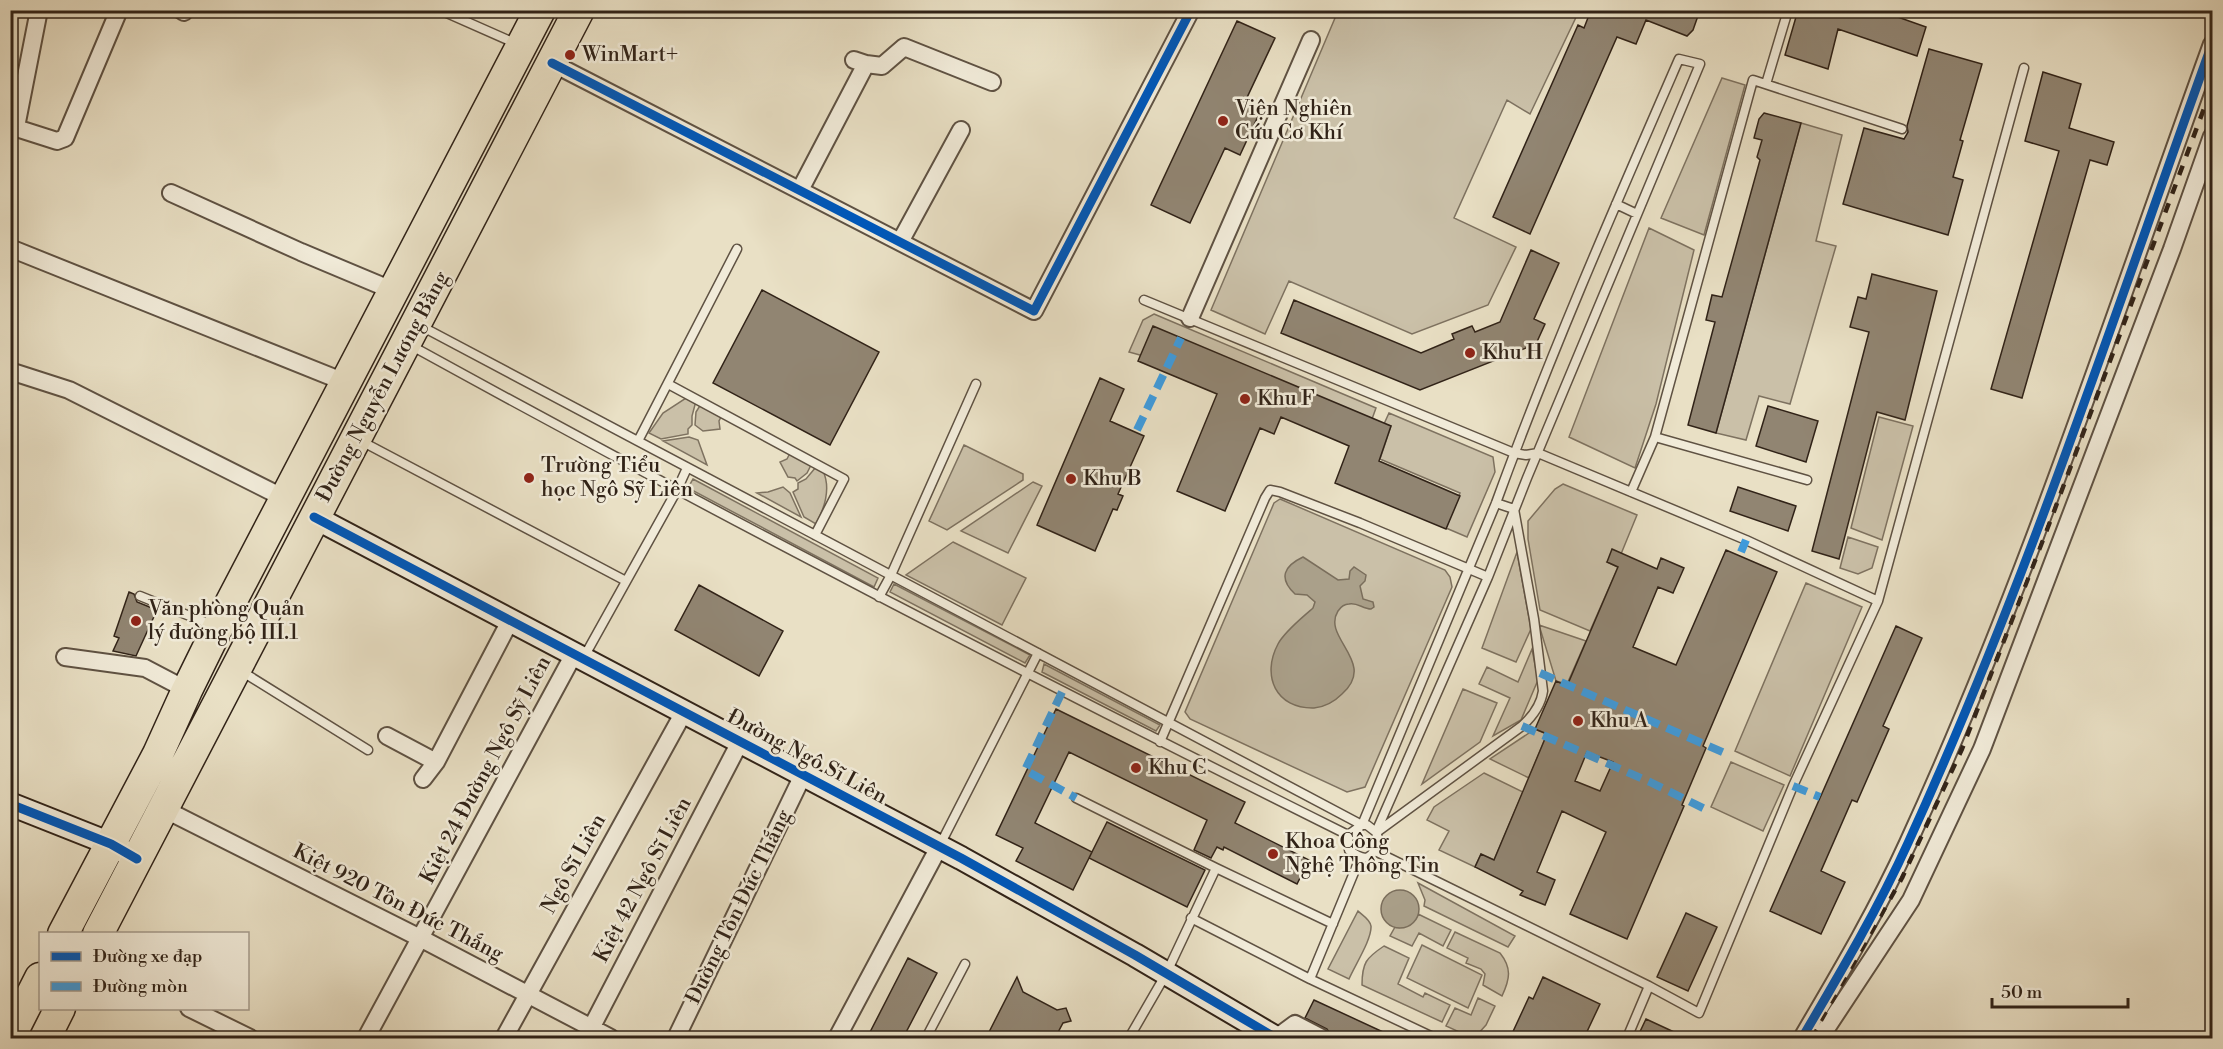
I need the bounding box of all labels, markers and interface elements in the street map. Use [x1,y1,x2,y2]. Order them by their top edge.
place label: WinMart+ [581,42,678,68]
marker: WinMart+ [563,48,577,62]
place label: Viện Nghiên Cứu Cơ Khí [1234,96,1353,146]
marker: Viện Nghiên Cứu Cơ Khí [1216,114,1230,128]
street label: Đường Nguyễn Lương Bằng [311,267,455,507]
place label: Khu H [1482,340,1543,366]
marker: Khu H [1463,346,1477,360]
place label: Khu F [1257,386,1315,412]
marker: Khu F [1238,392,1252,406]
place label: Trường Tiểu học Ngô Sỹ Liên [541,453,694,503]
place label: Khu B [1083,466,1142,492]
marker: Trường Tiểu học Ngô Sỹ Liên [522,471,536,485]
marker: Khu B [1064,472,1078,486]
place label: Văn phòng Quản lý đường bộ III.1 [147,596,305,646]
marker: Văn phòng Quản lý đường bộ III.1 [129,614,143,628]
street label: Kiệt 24 Đường Ngô Sỹ Liên [415,651,557,888]
street label: Đường Ngô Sĩ Liên [722,704,892,810]
place label: Khu A [1590,708,1649,734]
marker: Khu A [1571,714,1585,728]
place label: Khu C [1148,755,1207,781]
marker: Khu C [1129,761,1143,775]
street label: Kiệt 42 Ngô Sĩ Liên [588,793,698,967]
street label: Đường Tôn Đức Thắng [681,805,798,1009]
street label: Ngô Sĩ Liên [536,809,612,918]
place label: Khoa Công Nghệ Thông Tin [1285,829,1440,879]
street label: Kiệt 920 Tôn Đức Thắng [288,838,508,968]
marker: Khoa Công Nghệ Thông Tin [1266,847,1280,861]
legend [39,932,249,1010]
text: Đường xe đạp [93,945,202,968]
scale bar [1992,971,2128,1009]
text: Đường mòn [93,975,188,998]
text: 50 m [2001,981,2043,1004]

